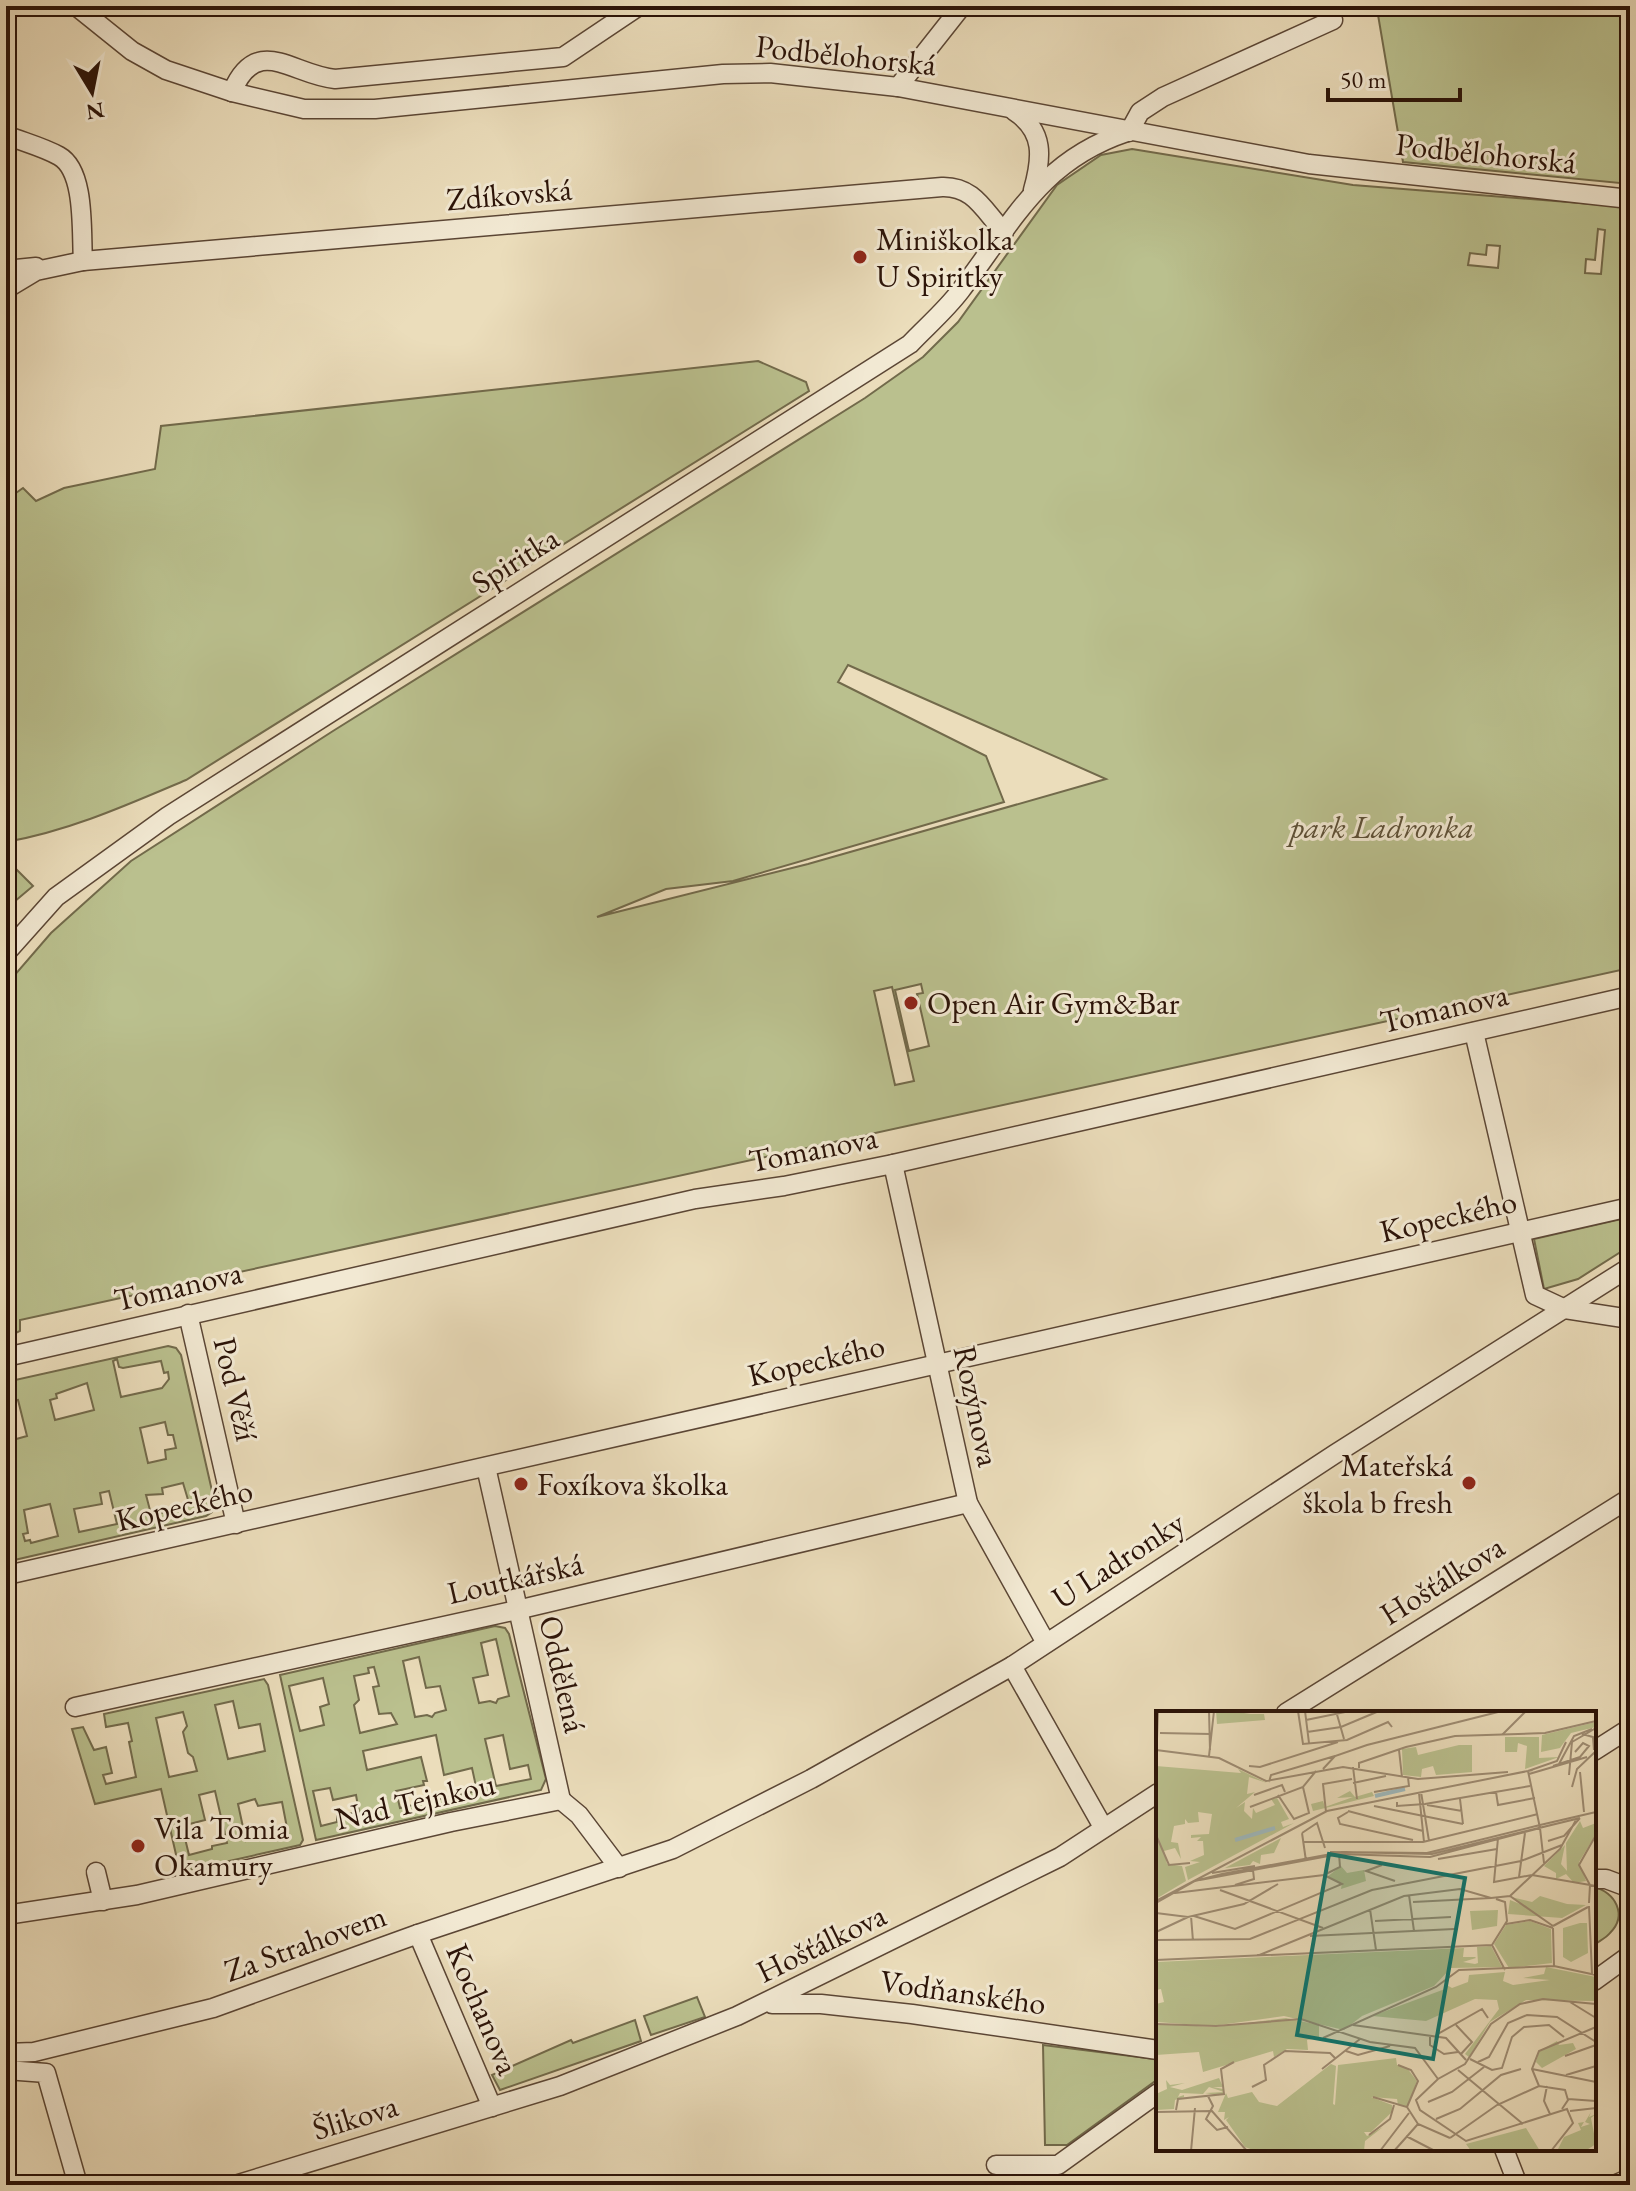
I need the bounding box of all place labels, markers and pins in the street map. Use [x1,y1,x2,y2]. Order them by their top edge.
place label: Miniškolka U Spiritky [876,218,1014,297]
marker: Miniškolka U Spiritky [851,248,869,266]
place label: Open Air Gym&Bar [927,982,1180,1024]
marker: Open Air Gym&Bar [902,994,920,1012]
place label: Mateřská škola b fresh [1302,1444,1453,1523]
place label: Foxíkova školka [537,1463,728,1505]
marker: Mateřská škola b fresh [1460,1474,1478,1492]
marker: Foxíkova školka [512,1475,530,1493]
place label: Vila Tomia Okamury [154,1807,289,1886]
marker: Vila Tomia Okamury [129,1837,147,1855]

